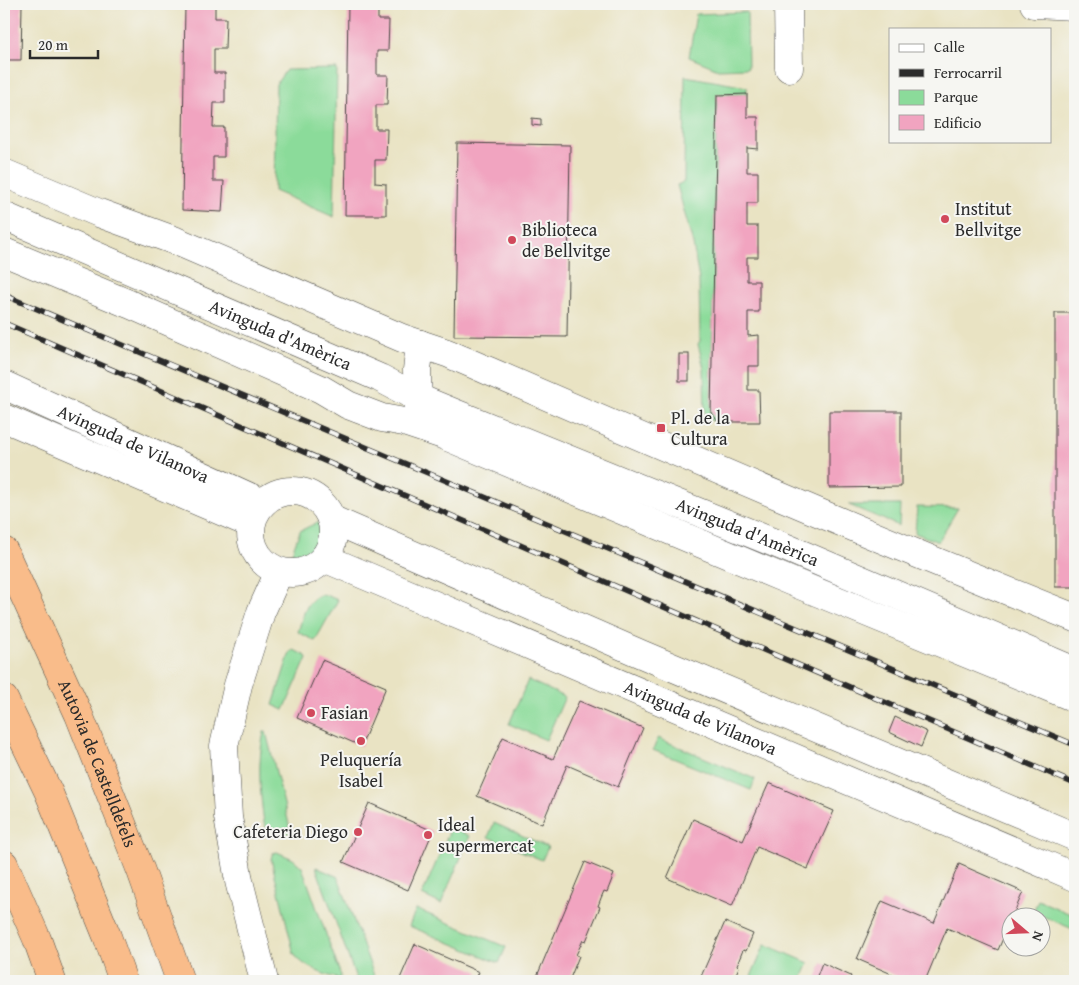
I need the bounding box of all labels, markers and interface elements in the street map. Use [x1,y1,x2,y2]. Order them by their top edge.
scale bar [30,28,98,60]
legend [889,28,1052,142]
text: 20 m [38,34,69,55]
text: Calle [934,36,965,57]
text: Ferrocarril [934,62,1002,83]
text: Parque [934,86,978,107]
text: Edificio [934,112,982,133]
place label: Institut Bellvitge [955,195,1022,243]
marker: Institut Bellvitge [939,213,951,225]
place label: Biblioteca de Bellvitge [522,216,611,264]
marker: Biblioteca de Bellvitge [506,234,518,246]
street label: Avinguda d'Amèrica [205,292,356,377]
street label: Avinguda de Vilanova [53,397,214,490]
place label: Pl. de la Cultura [671,404,730,452]
marker: Pl. de la Cultura [655,422,667,434]
street label: Avinguda d'Amèrica [672,490,824,573]
street label: Avinguda de Vilanova [620,673,782,762]
street label: Autovia de Castelldefels [51,675,144,851]
place label: Fasian [321,699,368,726]
marker: Fasian [305,707,317,719]
marker: Peluquería Isabel [355,735,367,747]
place label: Peluquería Isabel [320,746,402,794]
place label: Ideal supermercat [438,811,534,859]
place label: Cafeteria Diego [233,818,348,845]
marker: Cafeteria Diego [352,826,364,838]
marker: Ideal supermercat [422,829,434,841]
north arrow [1002,908,1052,958]
text: N [1027,929,1049,945]

